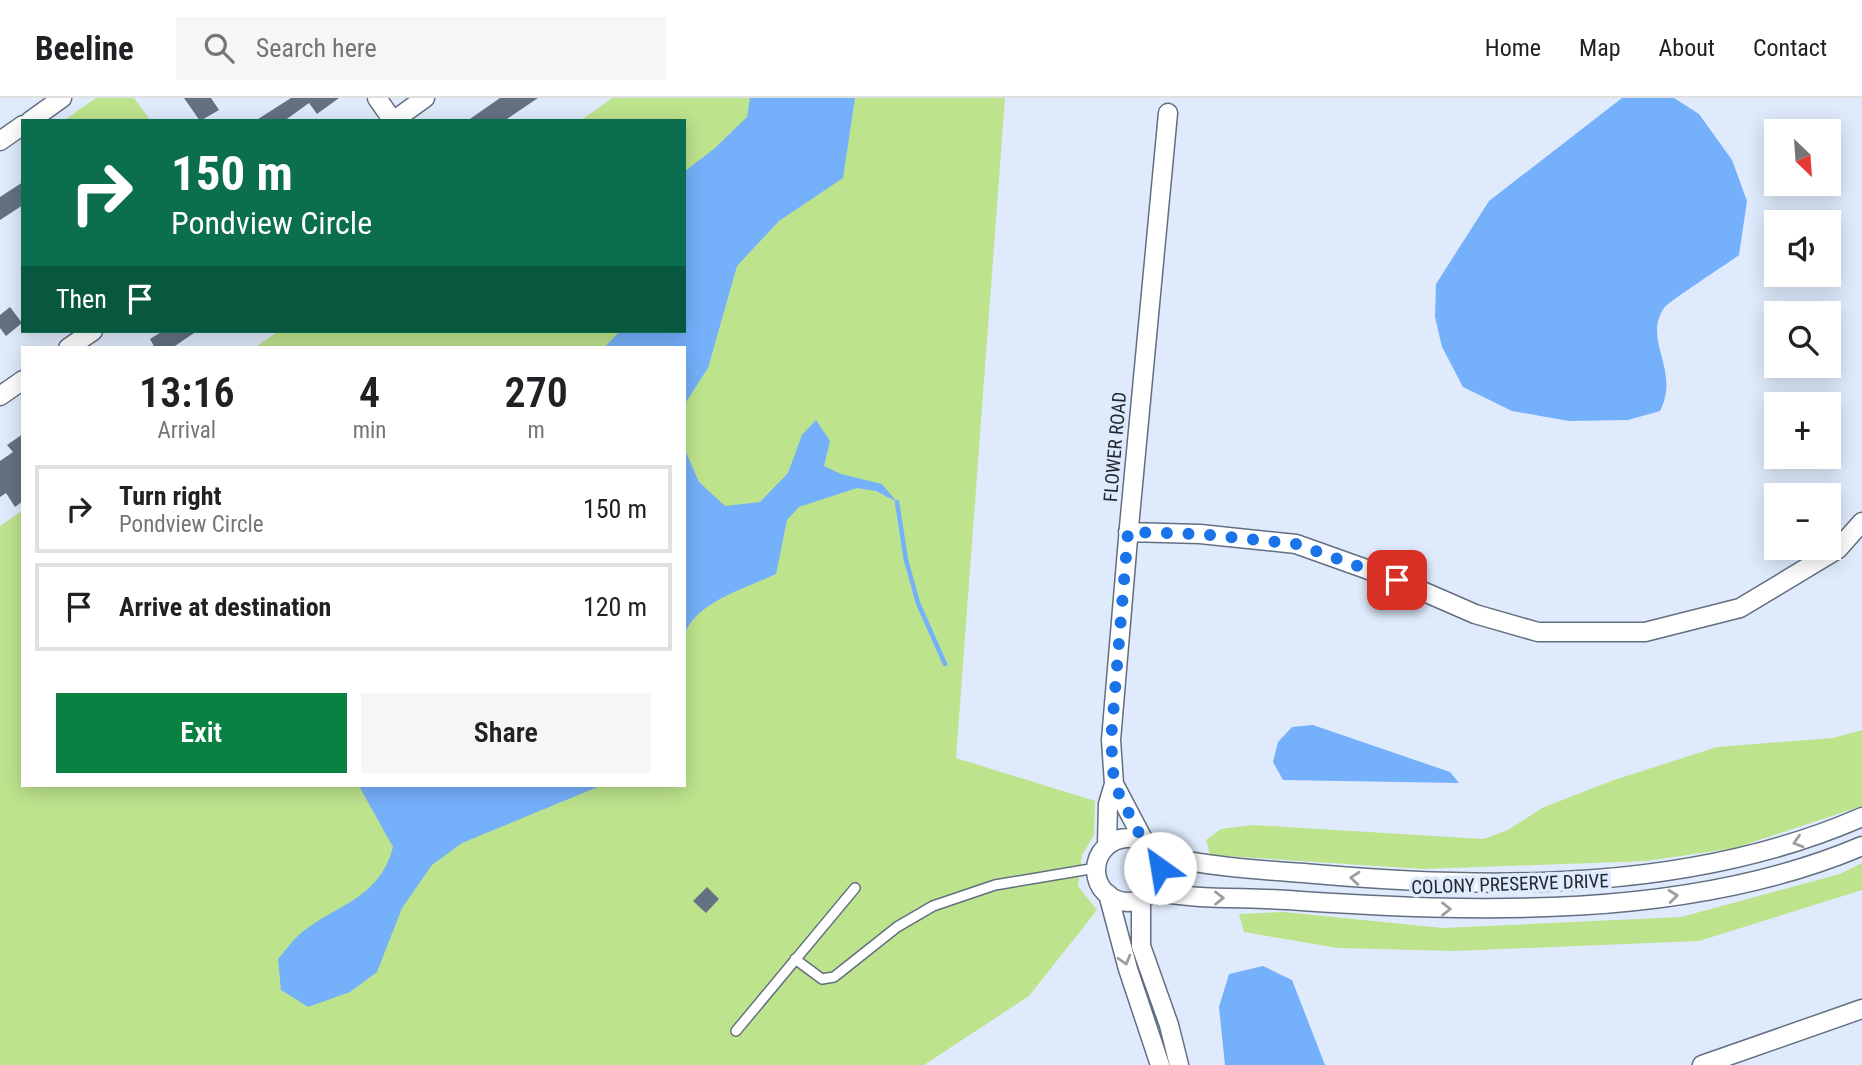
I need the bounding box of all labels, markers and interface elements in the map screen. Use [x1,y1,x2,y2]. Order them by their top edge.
search box [176,17,666,80]
text: Beeline [35,29,134,68]
icon: search [200,29,238,67]
text: Search here [256,33,377,63]
text: Home [1485,34,1541,62]
text: Map [1579,34,1621,62]
text: About [1659,34,1715,62]
text: Contact [1753,34,1827,62]
north arrow [1764,119,1841,196]
map controls [1764,119,1841,560]
text: 150 m [171,145,293,202]
icon: right [56,147,147,238]
text: Pondview Circle [171,204,372,242]
button: sound [1764,210,1841,287]
icon: arrive [121,280,159,318]
text: Then [56,284,107,314]
button: search [1764,301,1841,378]
text: 13:16 [139,368,235,417]
text: 4 [359,368,380,417]
text: 270 [505,368,568,417]
street label: FLOWER ROAD [1099,391,1131,503]
button: + [1764,392,1841,469]
text: Arrival [158,417,216,444]
text: min [353,417,386,444]
text: m [528,417,545,444]
text: Turn right [119,481,221,511]
button: − [1764,483,1841,560]
icon: right [60,490,98,528]
text: 150 m [583,494,647,524]
text: Pondview Circle [119,511,264,538]
pin [1367,550,1427,610]
icon: arrive [1378,561,1416,599]
icon: arrive [60,588,98,626]
text: Arrive at destination [119,592,331,622]
text: 120 m [583,592,647,622]
button: Exit [56,693,347,773]
button: Share [361,693,651,773]
position arrow [1123,831,1197,905]
one-way arrow [1793,833,1805,848]
street label: COLONY PRESERVE DRIVE [1411,869,1609,899]
one-way arrow [1349,871,1360,886]
one-way arrow [1667,889,1679,904]
one-way arrow [1214,890,1225,906]
one-way arrow [1442,901,1452,917]
one-way arrow [1117,954,1132,966]

